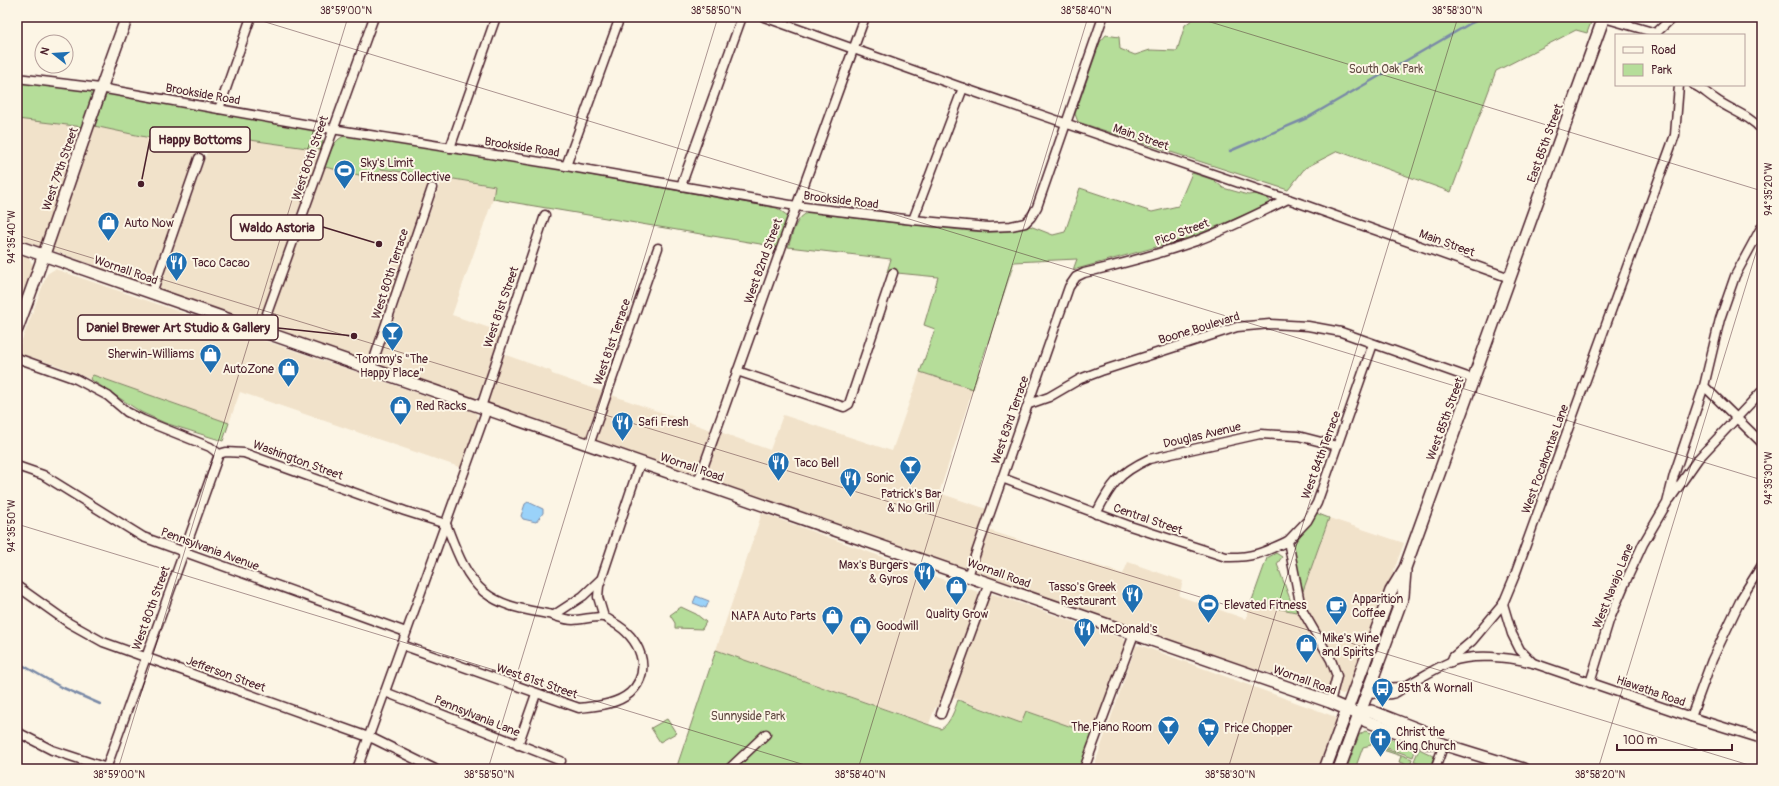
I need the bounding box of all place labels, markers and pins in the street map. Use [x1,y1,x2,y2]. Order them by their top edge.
callout: Happy Bottoms [150,127,250,152]
place label: Sky's Limit Fitness Collective [360,156,451,185]
sports icon: Sky's Limit Fitness Collective [332,157,358,190]
shop icon: Auto Now [95,210,121,243]
callout: Waldo Astoria [231,215,323,240]
place label: Auto Now [124,216,174,231]
restaurant icon: Taco Cacao [164,250,190,283]
place label: Taco Cacao [192,256,250,271]
callout: Daniel Brewer Art Studio & Gallery [78,315,278,340]
bar icon: Tommy's "The Happy Place" [379,319,405,352]
shop icon: Sherwin-Williams [197,341,223,374]
place label: Sherwin-Williams [107,347,195,362]
place label: Tommy's "The Happy Place" [356,352,428,381]
shop icon: AutoZone [276,356,302,389]
place label: AutoZone [223,362,274,377]
shop icon: Red Racks [388,393,414,426]
place label: Red Racks [416,399,467,414]
restaurant icon: Safi Fresh [610,409,636,442]
place label: Safi Fresh [638,415,689,430]
restaurant icon: Taco Bell [765,450,791,483]
bar icon: Patrick's Bar & No Grill [898,454,924,487]
place label: Taco Bell [794,456,839,471]
restaurant icon: Sonic [837,465,863,498]
place label: Sonic [866,471,894,486]
place label: Patrick's Bar & No Grill [881,487,942,516]
place label: Max's Burgers & Gyros [839,558,909,587]
restaurant icon: Max's Burgers & Gyros [911,559,937,592]
shop icon: Quality Grow [944,574,970,607]
place label: Tasso's Greek Restaurant [1048,580,1116,609]
restaurant icon: Tasso's Greek Restaurant [1119,581,1145,614]
sports icon: Elevated Fitness [1195,592,1221,625]
place label: Apparition Coffee [1352,592,1403,621]
cafe icon: Apparition Coffee [1324,593,1350,626]
place label: Elevated Fitness [1224,598,1307,613]
shop icon: NAPA Auto Parts [819,603,845,636]
place label: Quality Grow [926,607,988,622]
place label: NAPA Auto Parts [731,609,817,624]
shop icon: Goodwill [848,613,874,646]
restaurant icon: McDonald's [1071,616,1097,649]
place label: Goodwill [876,619,919,634]
place label: McDonald's [1100,622,1158,637]
place label: Mike's Wine and Spirits [1322,631,1379,660]
shop icon: Mike's Wine and Spirits [1293,632,1319,665]
bus stop icon: 85th & Wornall [1370,675,1396,708]
place label: 85th & Wornall [1398,681,1473,696]
bar icon: The Piano Room [1155,714,1181,747]
supermarket icon: Price Chopper [1195,715,1221,748]
place label: The Piano Room [1071,720,1152,735]
place label: Price Chopper [1224,721,1293,736]
place label: Christ the King Church [1396,725,1456,754]
church icon: Christ the King Church [1368,726,1394,759]

